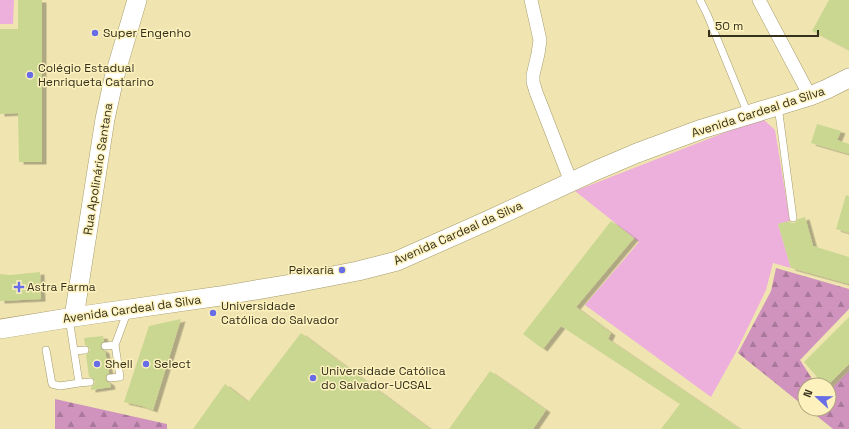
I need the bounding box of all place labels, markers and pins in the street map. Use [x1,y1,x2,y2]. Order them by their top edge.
place label: Super Engenho [103,25,191,41]
marker: Super Engenho [90,28,100,38]
place label: Colégio Estadual Henriqueta Catarino [38,60,154,90]
marker: Colégio Estadual Henriqueta Catarino [25,70,35,80]
place label: Peixaria [289,262,334,278]
marker: Peixaria [337,265,347,275]
place label: Astra Farma [27,279,96,295]
marker: Astra Farma [14,282,24,292]
place label: Universidade Católica do Salvador [221,298,340,328]
marker: Universidade Católica do Salvador [208,308,218,318]
place label: Shell [105,356,133,372]
place label: Select [154,356,191,372]
marker: Shell [92,359,102,369]
marker: Select [141,359,151,369]
place label: Universidade Católica do Salvador-UCSAL [321,363,446,393]
marker: Universidade Católica do Salvador-UCSAL [308,373,318,383]

